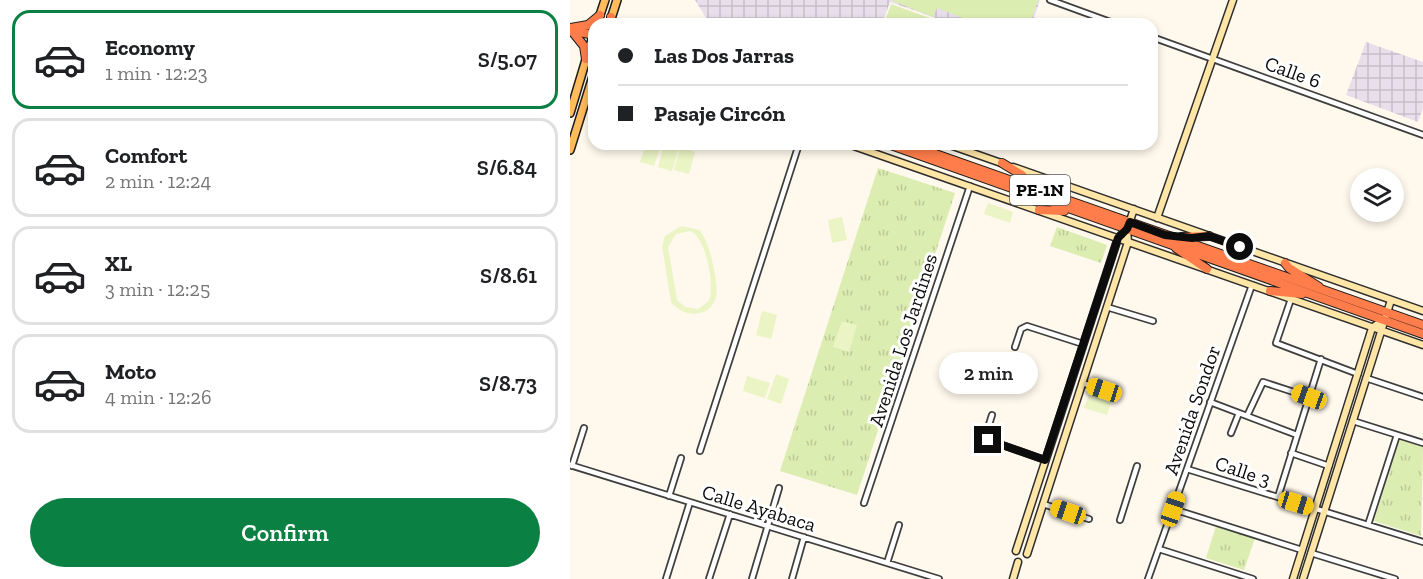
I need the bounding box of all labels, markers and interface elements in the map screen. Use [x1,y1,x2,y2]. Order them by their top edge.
icon: car [33,33,87,87]
text: Economy [105,34,195,61]
text: Las Dos Jarras [654,42,794,69]
text: S/5.07 [478,46,537,73]
street label: Calle 6 [1262,51,1324,93]
text: 1 min · 12:23 [105,61,208,85]
text: Pasaje Circón [654,100,785,127]
icon: car [33,141,87,195]
text: Comfort [105,142,187,169]
text: S/6.84 [477,154,537,181]
map controls [1350,168,1404,222]
button: layers [1350,168,1404,222]
text: 2 min · 12:24 [105,169,211,193]
road number: PE-1N [1010,175,1070,205]
route start [1226,233,1253,260]
icon: car [33,249,87,303]
text: XL [105,250,132,277]
street label: Avenida Los Jardines [864,250,942,430]
text: S/8.61 [480,262,537,289]
text: 3 min · 12:25 [105,277,210,301]
street label: Avenida Sondor [1159,342,1225,478]
callout: 2 min [938,353,1038,395]
icon: car [33,357,87,411]
text: Moto [105,358,156,385]
text: 2 min [964,361,1013,385]
text: S/8.73 [479,370,537,397]
car [1084,376,1124,404]
car [1289,382,1329,412]
text: 4 min · 12:26 [105,385,212,409]
route end [974,426,1001,453]
street label: Calle 3 [1212,451,1274,491]
street label: Calle Ayabaca [699,479,819,537]
car [1159,489,1187,529]
car [1276,489,1316,517]
button: Confirm [30,498,540,567]
car [1048,498,1088,526]

